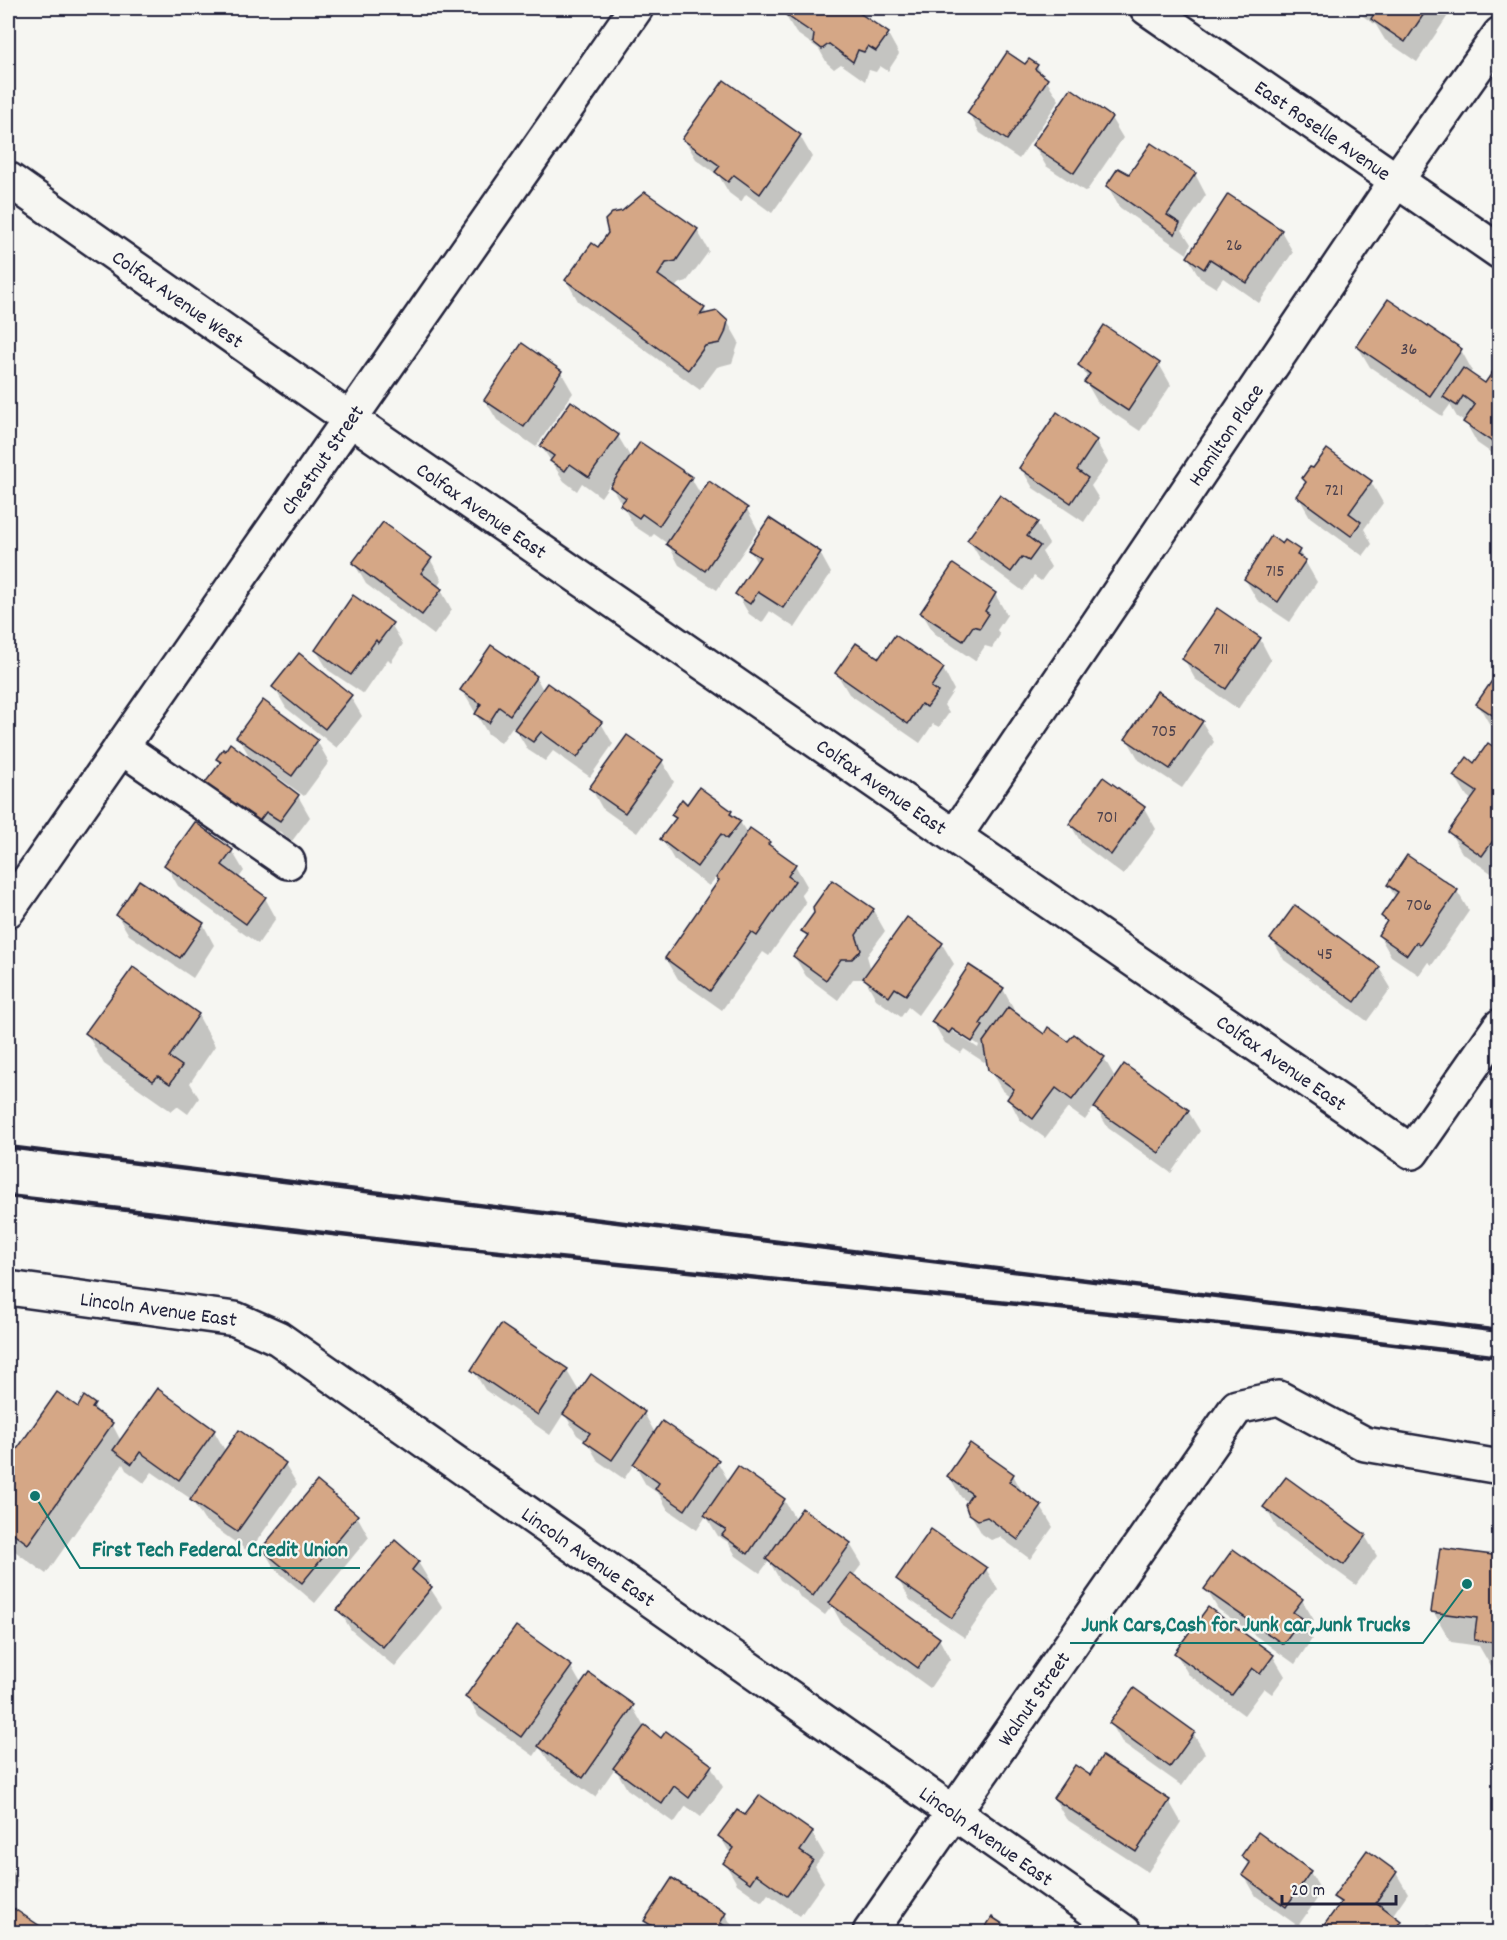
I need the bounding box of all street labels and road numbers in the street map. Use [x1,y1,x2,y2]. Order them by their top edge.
street label: East Roselle Avenue [1247,74,1396,190]
street label: Colfax Avenue West [105,244,249,358]
street label: Hamilton Place [1183,379,1273,493]
street label: Chestnut Street [275,400,373,522]
street label: Colfax Avenue East [409,457,552,568]
street label: Colfax Avenue East [809,733,952,844]
street label: Colfax Avenue East [1209,1009,1352,1121]
street label: Lincoln Avenue East [78,1286,239,1337]
street label: Lincoln Avenue East [514,1501,661,1617]
street label: Walnut Street [992,1647,1079,1754]
street label: Lincoln Avenue East [912,1780,1058,1896]

